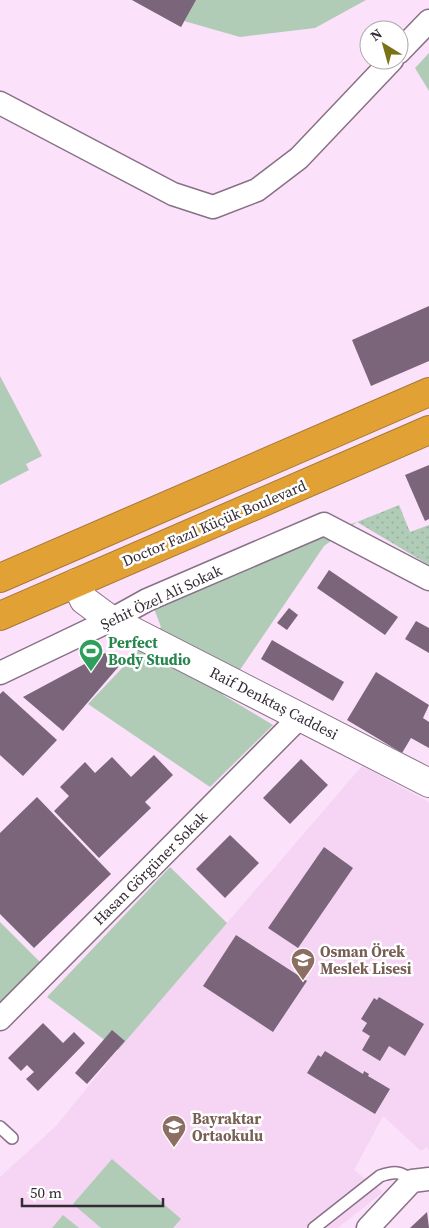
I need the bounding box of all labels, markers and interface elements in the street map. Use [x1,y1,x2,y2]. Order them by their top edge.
north arrow [359,20,409,70]
text: N [366,24,386,46]
street label: Doctor Fazıl Küçük Boulevard [119,474,310,571]
street label: Şehit Özel Ali Sokak [97,559,226,634]
place label: Perfect Body Studio [108,632,191,670]
sports icon: Perfect Body Studio [78,638,104,672]
street label: Raif Denktaş Caddesi [206,662,342,744]
street label: Hasan Görgüner Sokak [88,806,212,930]
place label: Osman Örek Meslek Lisesi [320,941,412,979]
school or university icon: Osman Örek Meslek Lisesi [290,947,316,981]
place label: Bayraktar Ortaokulu [192,1108,263,1146]
school or university icon: Bayraktar Ortaokulu [161,1114,187,1148]
scale bar [22,1176,164,1208]
text: 50 m [30,1182,62,1203]

